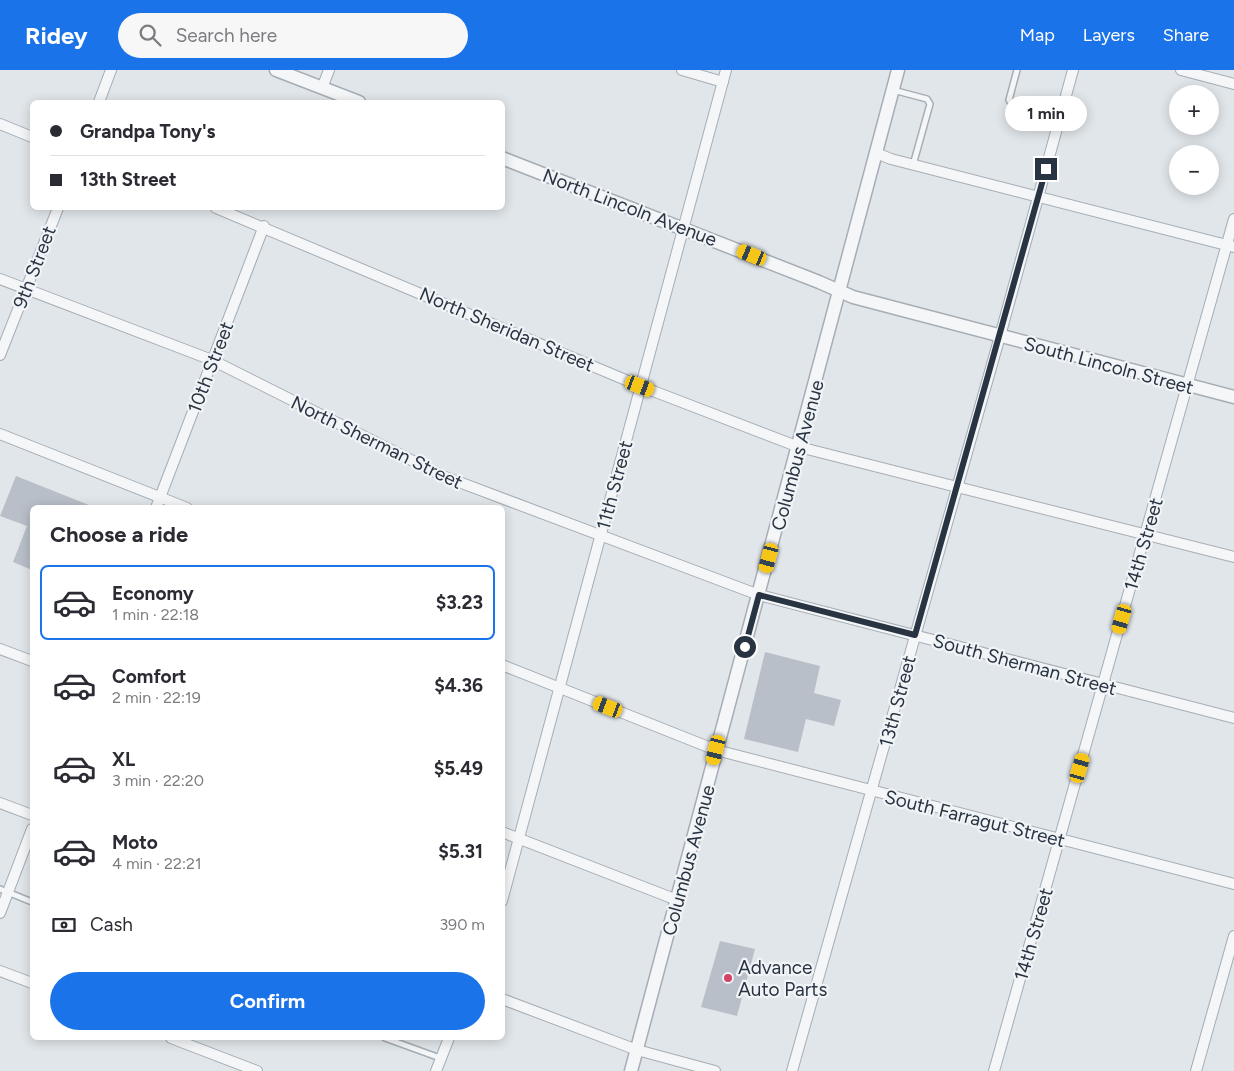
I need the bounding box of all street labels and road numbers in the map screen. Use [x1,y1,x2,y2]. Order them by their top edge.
street label: North Lincoln Avenue [540,164,720,251]
street label: 9th Street [8,223,61,312]
street label: North Sheridan Street [416,282,598,377]
street label: 10th Street [183,318,238,416]
street label: South Lincoln Street [1022,332,1196,399]
street label: Columbus Avenue [766,377,829,533]
street label: North Sherman Street [287,391,466,494]
street label: 11th Street [592,438,637,532]
street label: 14th Street [1119,495,1168,593]
street label: South Sherman Street [931,629,1119,700]
street label: 13th Street [874,653,921,749]
street label: Columbus Avenue [657,782,720,938]
street label: South Farragut Street [882,785,1067,852]
street label: 14th Street [1009,885,1058,983]

